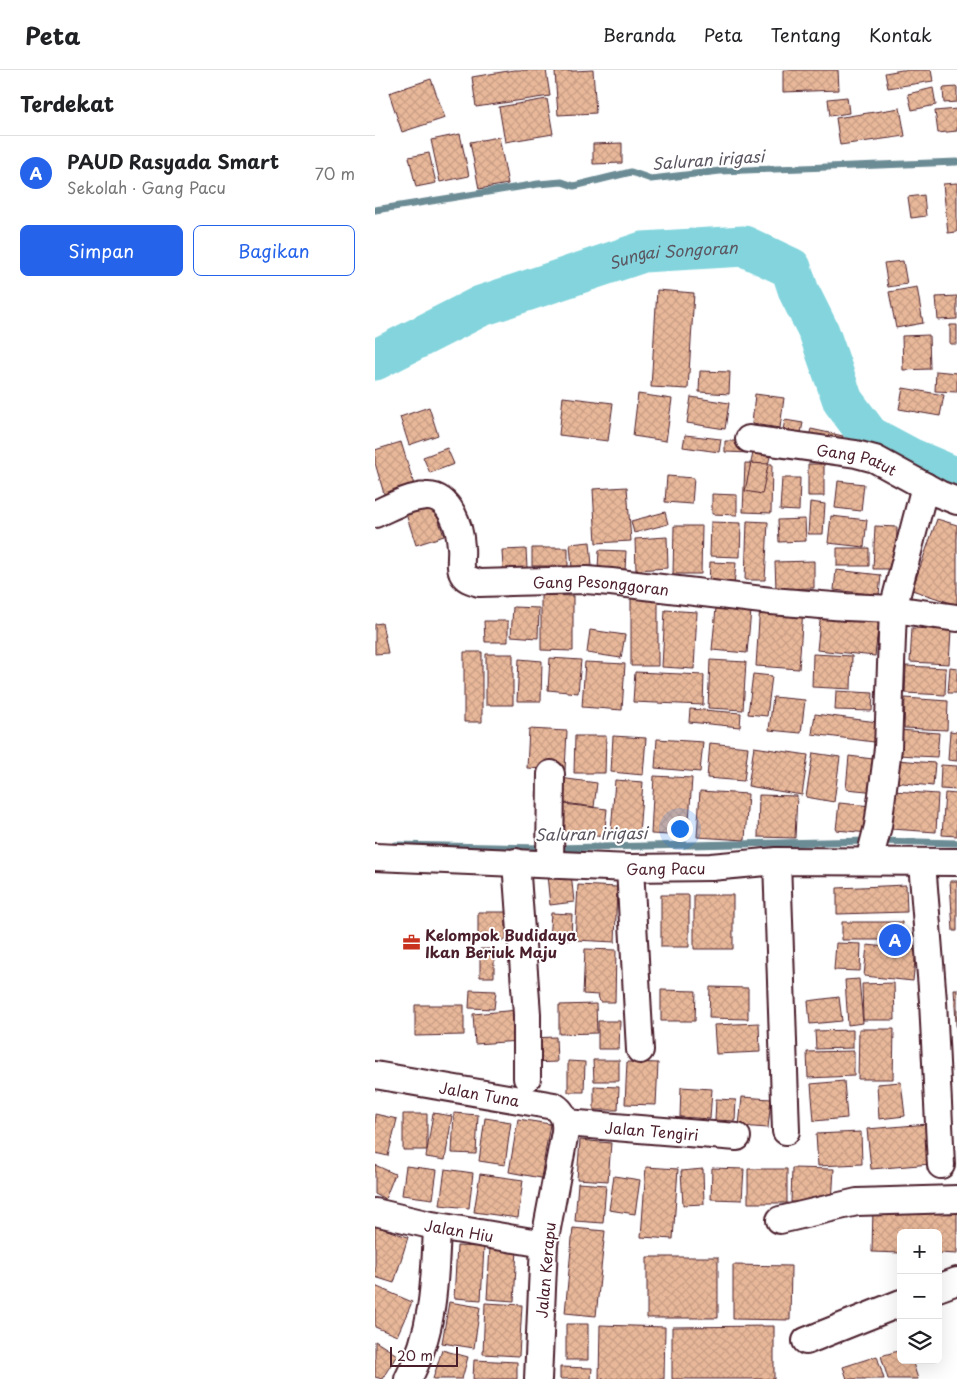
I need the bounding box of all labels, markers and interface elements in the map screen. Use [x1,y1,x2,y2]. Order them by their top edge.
text: Peta [25,17,81,53]
text: Beranda [603,21,676,48]
text: Peta [704,21,742,48]
text: Tentang [770,21,841,48]
text: Kontak [869,21,932,48]
text: Terdekat [20,87,114,119]
water label: Saluran irigasi [651,143,767,175]
text: PAUD Rasyada Smart [67,147,279,175]
text: A [30,161,42,185]
text: 70 m [315,161,355,185]
text: Sekolah · Gang Pacu [67,175,226,199]
button: Simpan [20,225,183,276]
button: Bagikan [193,225,355,276]
water label: Sungai Songoran [605,234,740,275]
street label: Gang Patut [815,437,901,481]
street label: Gang Pesonggoran [533,568,670,600]
your location [667,816,693,842]
water label: Saluran irigasi [535,820,650,846]
street label: Gang Pacu [626,856,705,880]
pin: A [879,921,911,959]
place label: Kelompok Budidaya Ikan Beriuk Maju [425,923,577,963]
office icon: Kelompok Budidaya Ikan Beriuk Maju [401,933,421,953]
street label: Jalan Tuna [437,1075,522,1111]
street label: Jalan Tengiri [604,1115,700,1145]
street label: Jalan Hiu [423,1212,495,1247]
street label: Jalan Kerapu [529,1221,561,1319]
map controls [897,1229,942,1364]
button: + [897,1229,942,1274]
button: − [897,1274,942,1319]
button: layers [897,1319,942,1364]
scale bar [390,1344,457,1367]
text: 20 m [397,1345,433,1366]

